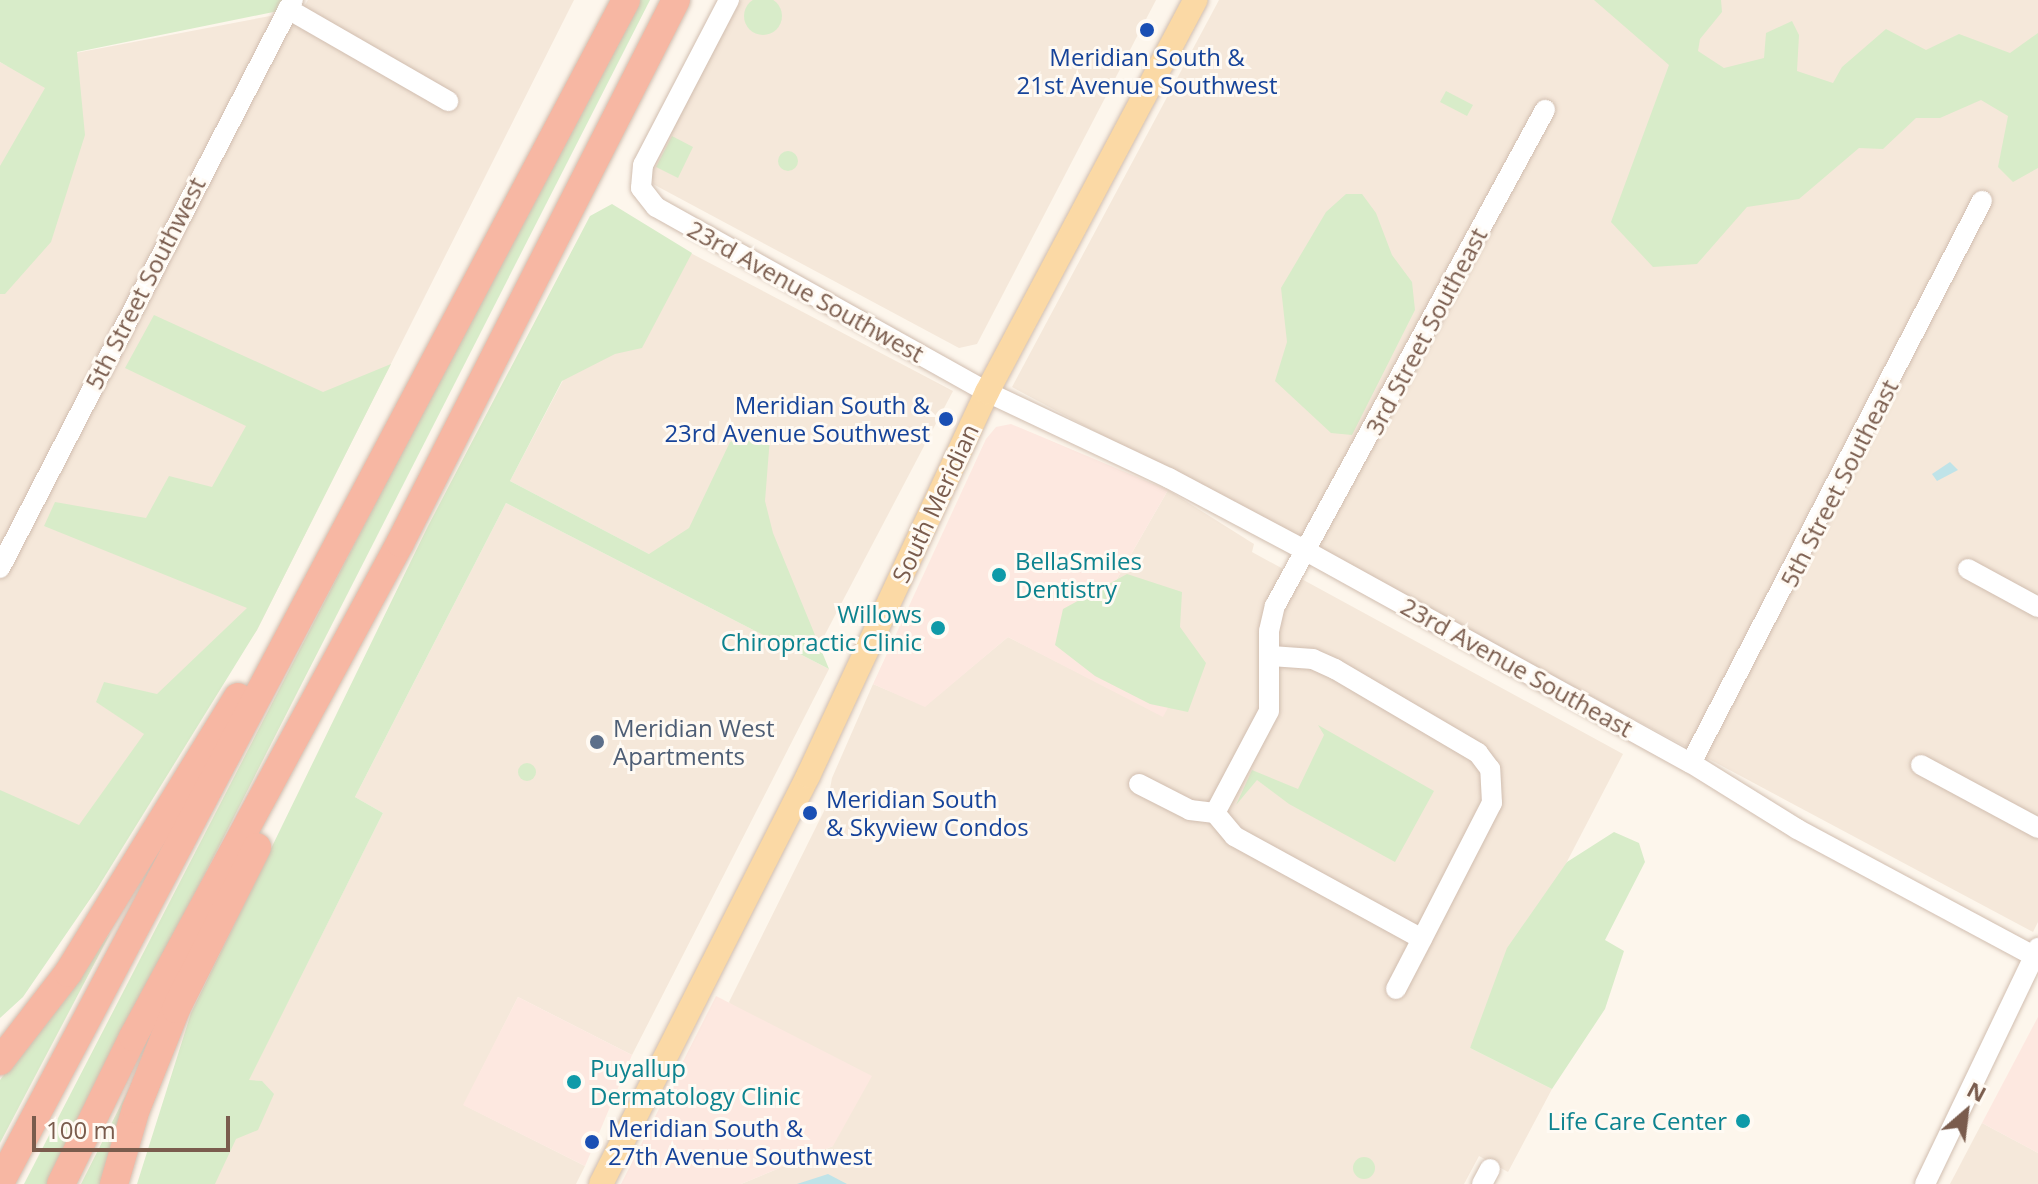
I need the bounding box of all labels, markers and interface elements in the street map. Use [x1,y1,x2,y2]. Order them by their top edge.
marker: Meridian South & 21st Avenue Southwest [1138,21,1156,39]
place label: Meridian South & 21st Avenue Southwest [1016,43,1278,99]
street label: 5th Street Southwest [79,172,211,394]
street label: 23rd Avenue Southwest [683,214,929,368]
street label: 3rd Street Southeast [1359,223,1493,439]
street label: 5th Street Southeast [1774,374,1904,592]
place label: Meridian South & 23rd Avenue Southwest [664,391,930,447]
marker: Meridian South & 23rd Avenue Southwest [937,410,955,428]
street label: South Meridian [886,419,984,587]
place label: BellaSmiles Dentistry [1015,547,1142,603]
marker: BellaSmiles Dentistry [990,566,1008,584]
street label: 23rd Avenue Southeast [1396,591,1638,743]
place label: Willows Chiropractic Clinic [721,600,922,656]
marker: Willows Chiropractic Clinic [929,619,947,637]
place label: Meridian West Apartments [613,714,775,770]
marker: Meridian West Apartments [588,733,606,751]
place label: Meridian South & Skyview Condos [826,785,1029,841]
marker: Meridian South & Skyview Condos [801,804,819,822]
place label: Puyallup Dermatology Clinic [590,1054,801,1110]
north arrow [1926,1072,2006,1152]
marker: Puyallup Dermatology Clinic [565,1073,583,1091]
text: N [1962,1073,1992,1108]
scale bar [36,1100,234,1150]
place label: Life Care Center [1548,1107,1727,1135]
marker: Life Care Center [1734,1112,1752,1130]
text: 100 m [46,1113,116,1146]
place label: Meridian South & 27th Avenue Southwest [608,1114,872,1170]
marker: Meridian South & 27th Avenue Southwest [583,1133,601,1151]

